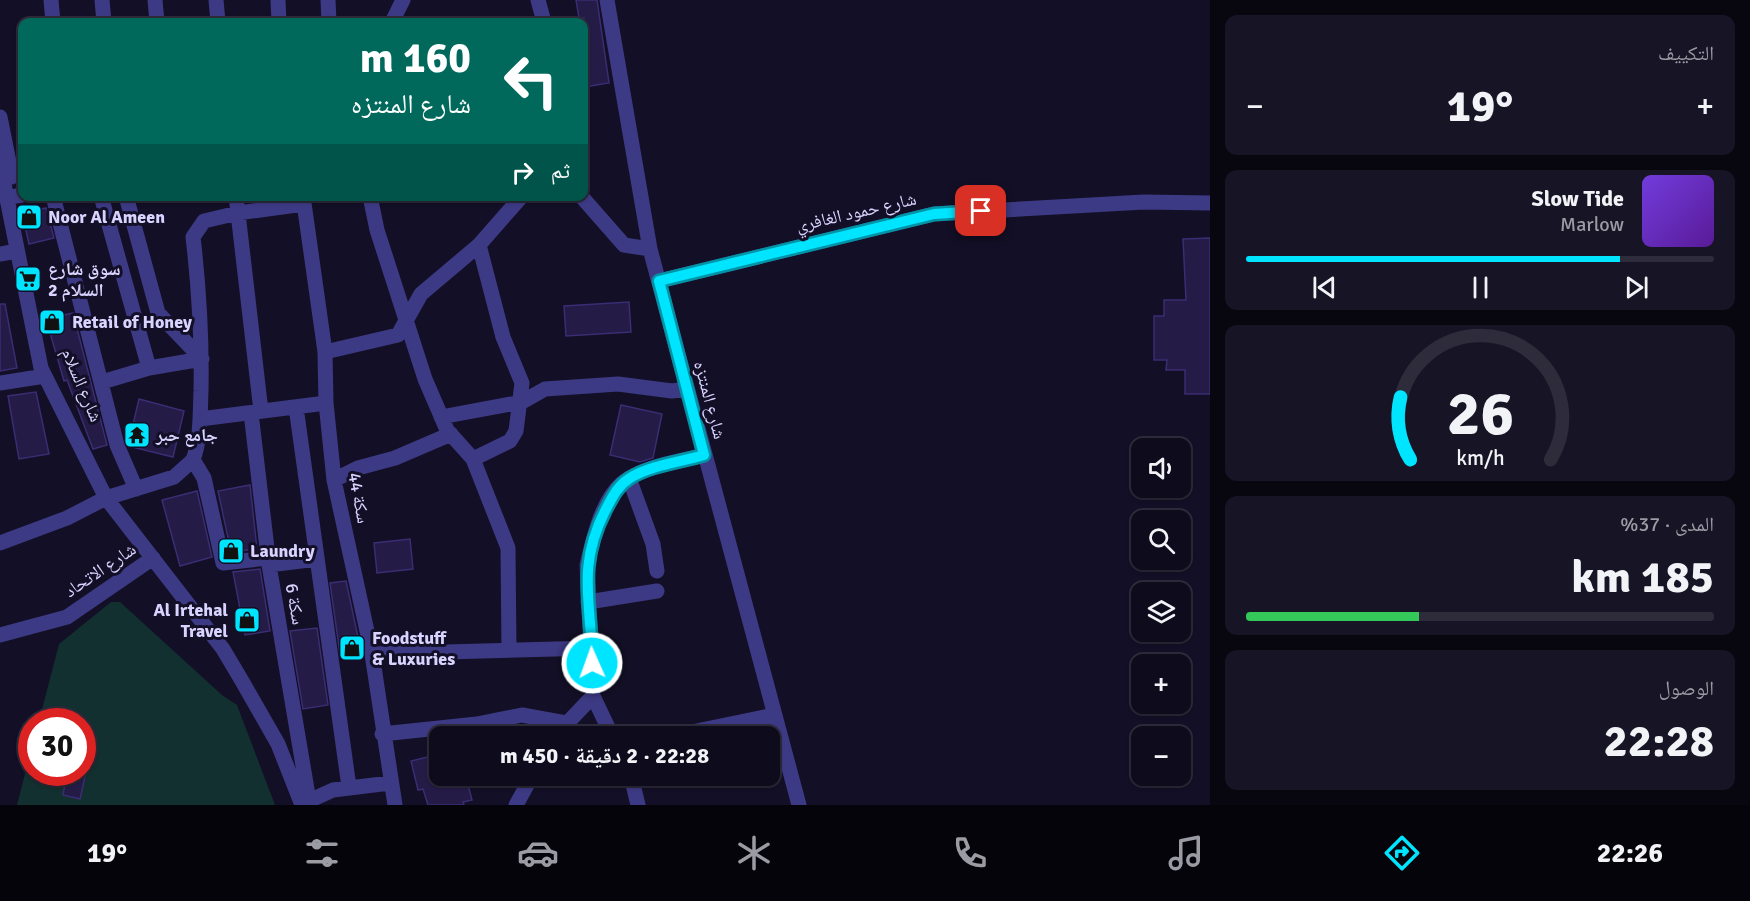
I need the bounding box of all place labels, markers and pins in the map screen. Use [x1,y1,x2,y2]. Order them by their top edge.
pin [955,185,1006,236]
shop icon: Noor Al Ameen [14,202,44,232]
place label: Noor Al Ameen [48,206,165,228]
place label: سوق شارع السلام 2 [48,258,121,302]
supermarket icon: سوق شارع السلام 2 [13,264,43,294]
shop icon: Retail of Honey [37,307,67,337]
place label: Retail of Honey [72,311,192,333]
temple icon: جامع حبر [122,420,152,450]
place label: جامع حبر [155,424,218,447]
shop icon: Laundry [216,536,246,566]
place label: Laundry [250,540,315,562]
place label: Al Irtehal Travel [153,599,228,642]
shop icon: Al Irtehal Travel [232,605,262,635]
place label: Foodstuff & Luxuries [372,627,455,670]
shop icon: Foodstuff & Luxuries [337,633,367,663]

